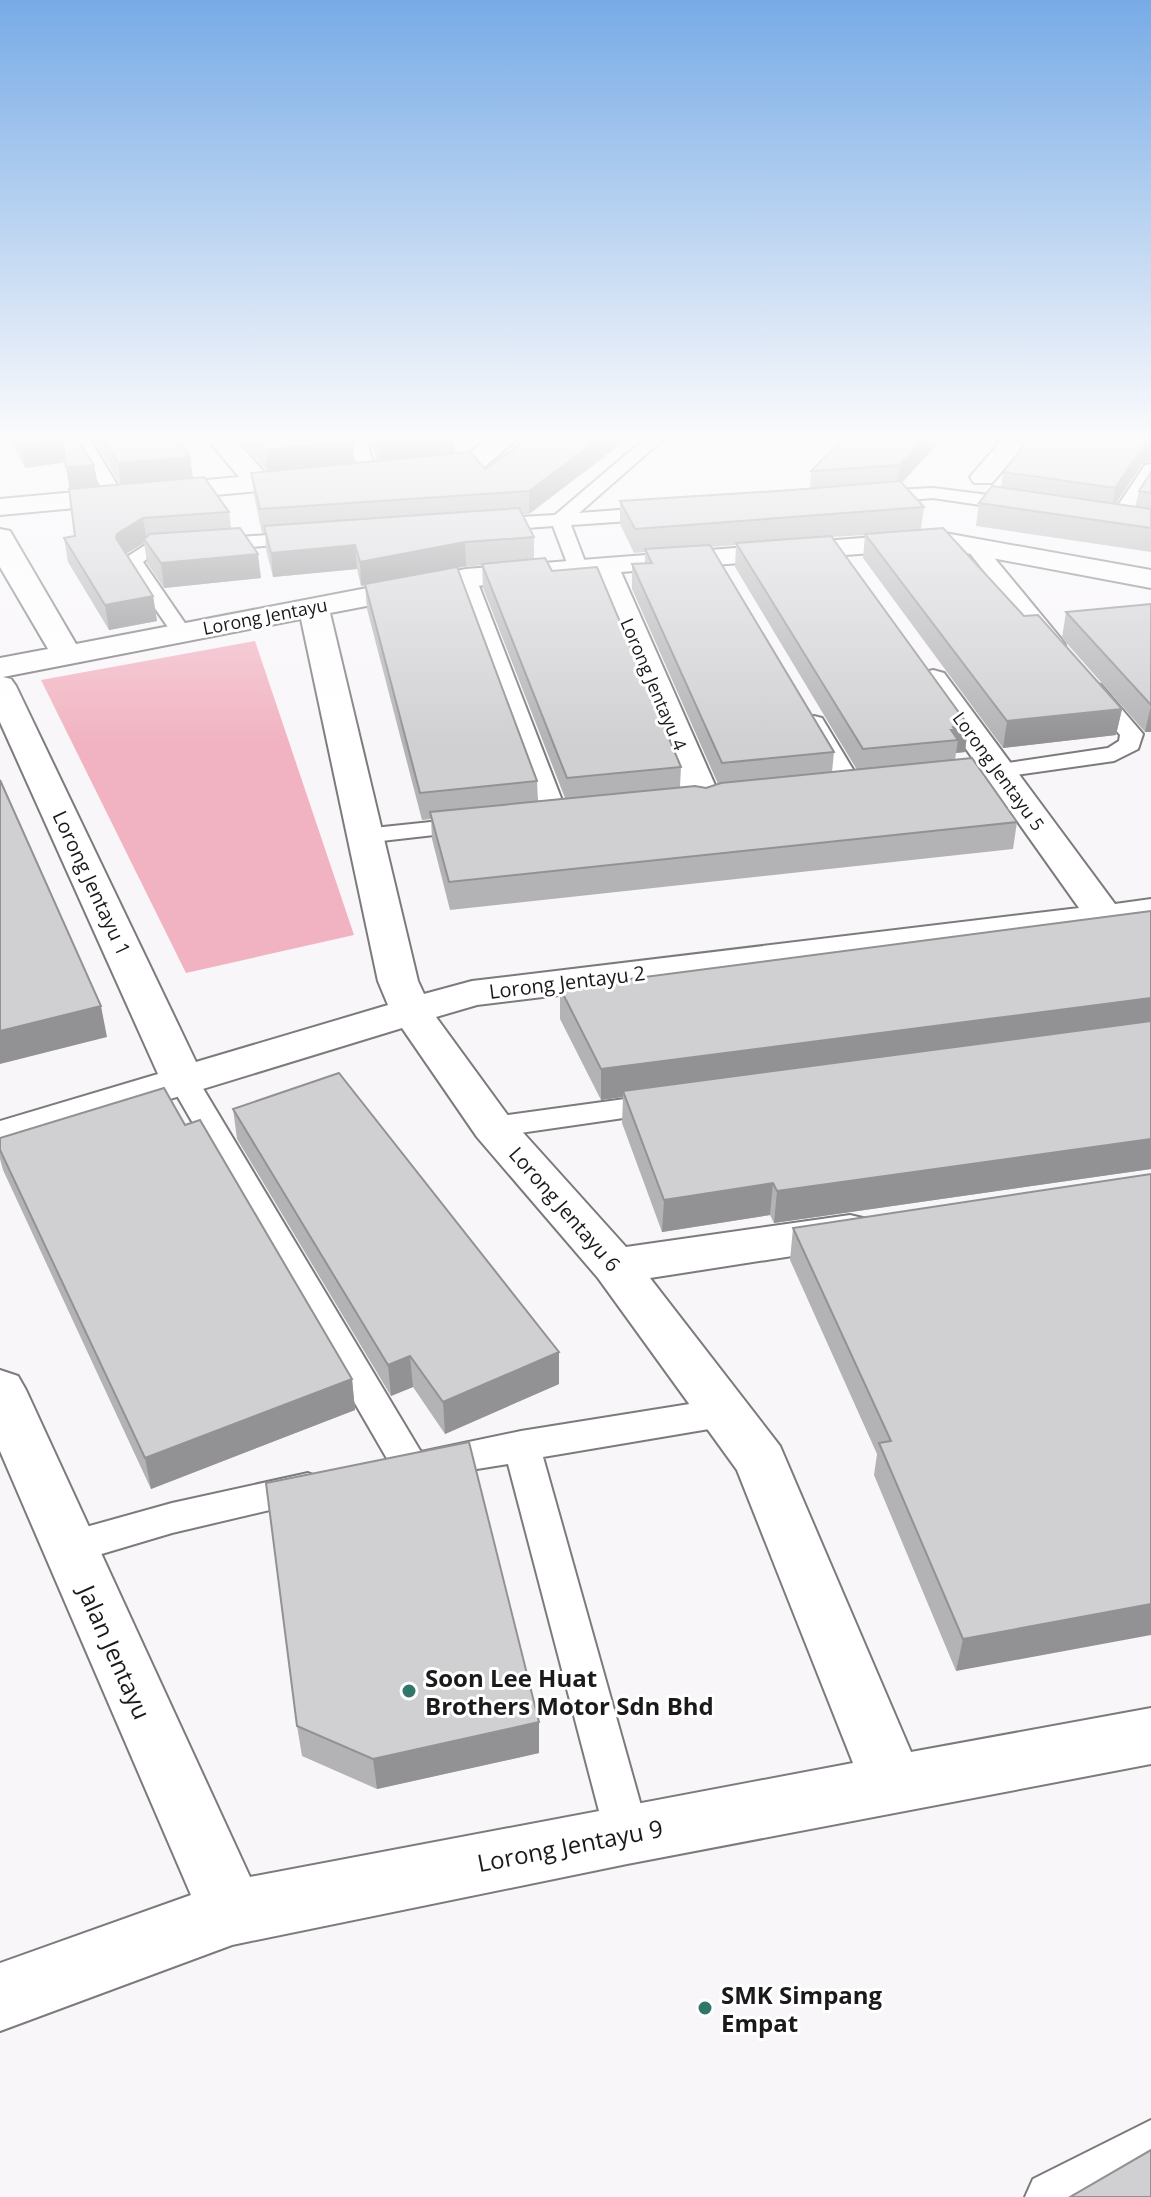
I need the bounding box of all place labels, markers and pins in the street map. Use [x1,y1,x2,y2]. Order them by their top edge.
place label: Soon Lee Huat Brothers Motor Sdn Bhd [425,1661,714,1722]
marker: Soon Lee Huat Brothers Motor Sdn Bhd [400,1682,418,1700]
place label: SMK Simpang Empat [721,1978,883,2039]
marker: SMK Simpang Empat [696,1999,714,2017]

